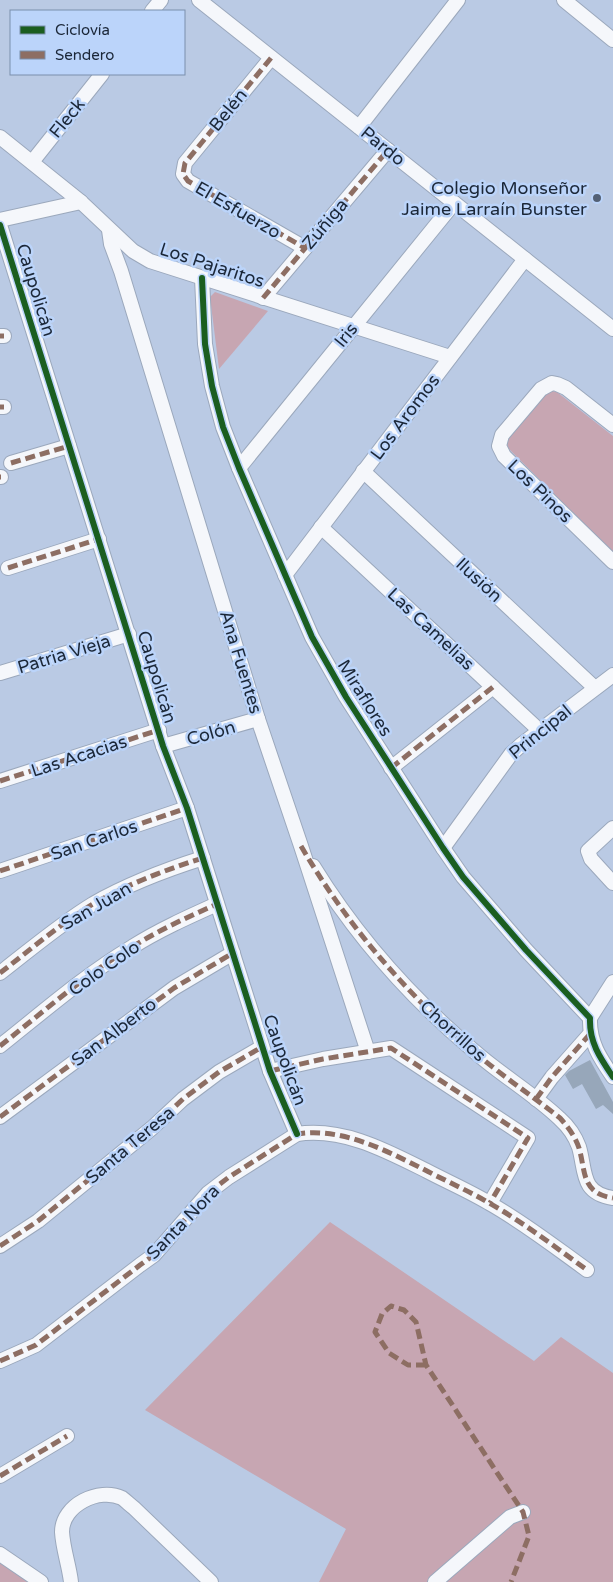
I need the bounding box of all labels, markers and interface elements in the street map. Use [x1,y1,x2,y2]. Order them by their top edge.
legend [10,10,185,75]
text: Ciclovía [55,21,110,39]
text: Sendero [55,46,114,64]
street label: Belén [204,84,252,136]
street label: Fleck [44,93,90,142]
street label: Pardo [356,122,410,171]
street label: El Esfuerzo [191,177,285,243]
place label: Colegio Monseñor Jaime Larraín Bunster [401,177,587,220]
marker: Colegio Monseñor Jaime Larraín Bunster [591,192,603,204]
street label: Zúñiga [297,194,353,254]
street label: Los Pajaritos [157,238,267,292]
street label: Caupolicán [12,241,60,339]
street label: Iris [330,318,362,352]
street label: Los Aromos [366,370,444,464]
street label: Los Pinos [503,455,577,527]
street label: Ilusión [451,553,507,607]
street label: Las Camelias [383,583,479,675]
street label: Ana Fuentes [215,608,267,716]
street label: Caupolicán [133,628,181,726]
street label: Patria Vieja [15,629,113,679]
street label: Miraflores [333,656,397,740]
street label: Principal [504,700,576,764]
street label: Colón [184,716,238,750]
street label: Las Acacias [28,730,130,782]
street label: San Carlos [48,815,140,865]
street label: San Juan [57,877,135,935]
street label: Colo Colo [64,935,144,1000]
street label: San Alberto [67,993,161,1071]
street label: Chorrillos [415,996,491,1066]
street label: Caupolicán [258,1011,312,1109]
street label: Santa Teresa [81,1101,179,1189]
street label: Santa Nora [142,1180,224,1264]

